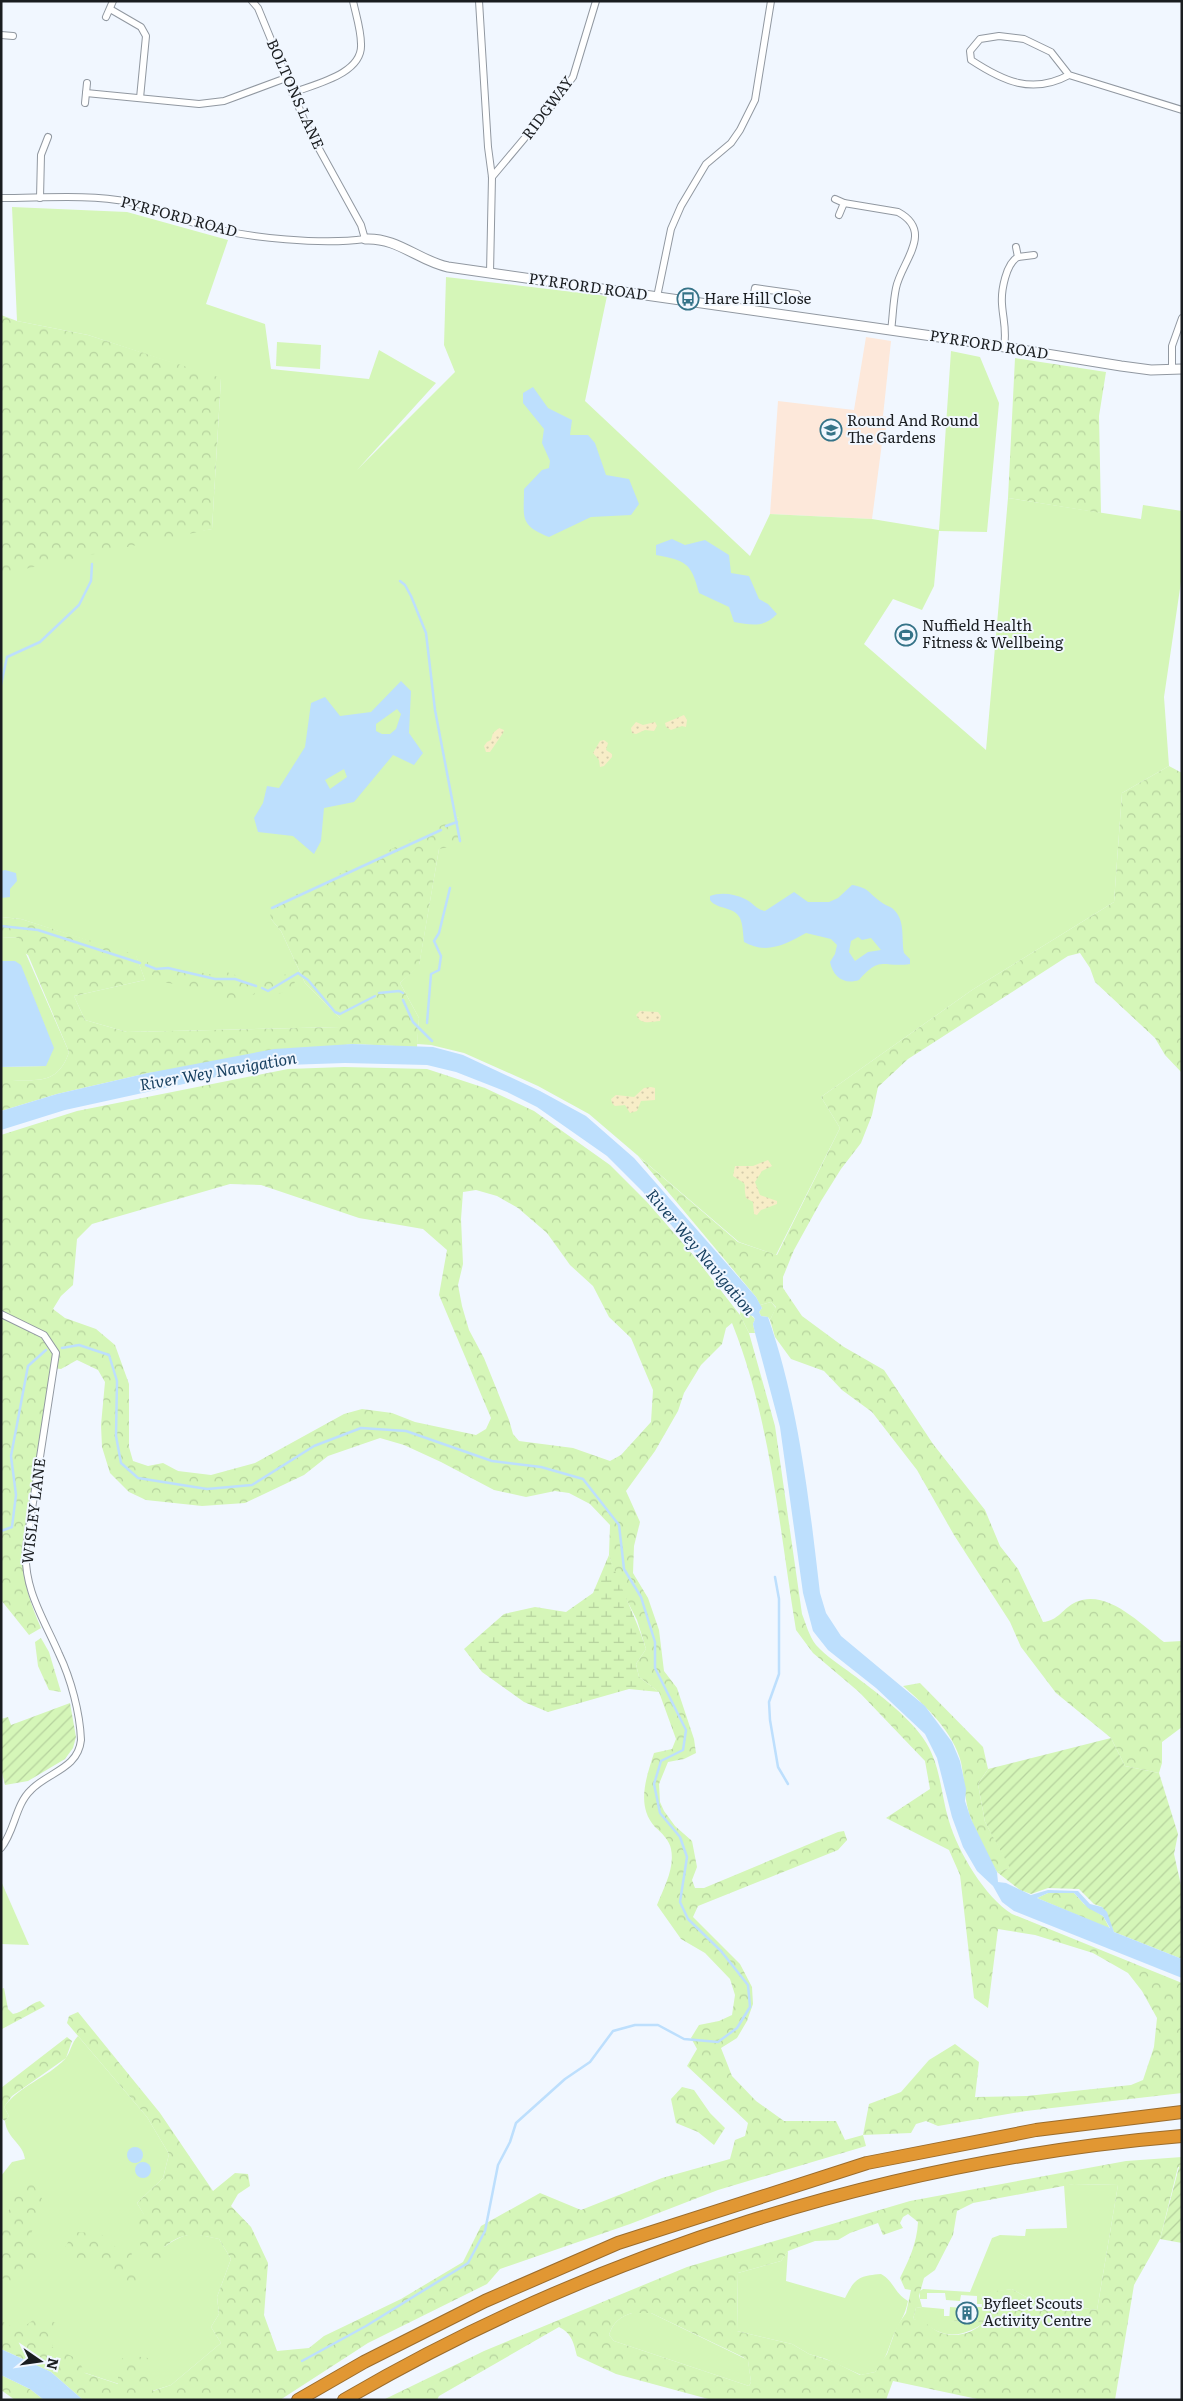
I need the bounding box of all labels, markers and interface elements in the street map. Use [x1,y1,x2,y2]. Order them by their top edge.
street label: BOLTONS LANE [262,35,331,152]
street label: RIDGWAY [515,70,578,144]
street label: PYRFORD ROAD [119,189,240,242]
street label: PYRFORD ROAD [527,266,649,305]
place label: Hare Hill Close [704,286,811,309]
bus stop icon: Hare Hill Close [676,287,700,311]
street label: PYRFORD ROAD [928,323,1050,364]
place label: Round And Round The Gardens [847,408,978,448]
school or university icon: Round And Round The Gardens [819,418,843,442]
place label: Nuffield Health Fitness & Wellbeing [922,613,1064,653]
sports icon: Nuffield Health Fitness & Wellbeing [894,623,918,647]
water label: River Wey Navigation [138,1044,299,1096]
water label: River Wey Navigation [642,1183,762,1320]
street label: WISLEY LANE [15,1456,50,1565]
place label: Byfleet Scouts Activity Centre [983,2291,1091,2331]
building icon: Byfleet Scouts Activity Centre [955,2301,979,2325]
north arrow [15,2336,65,2386]
text: N [43,2356,65,2372]

